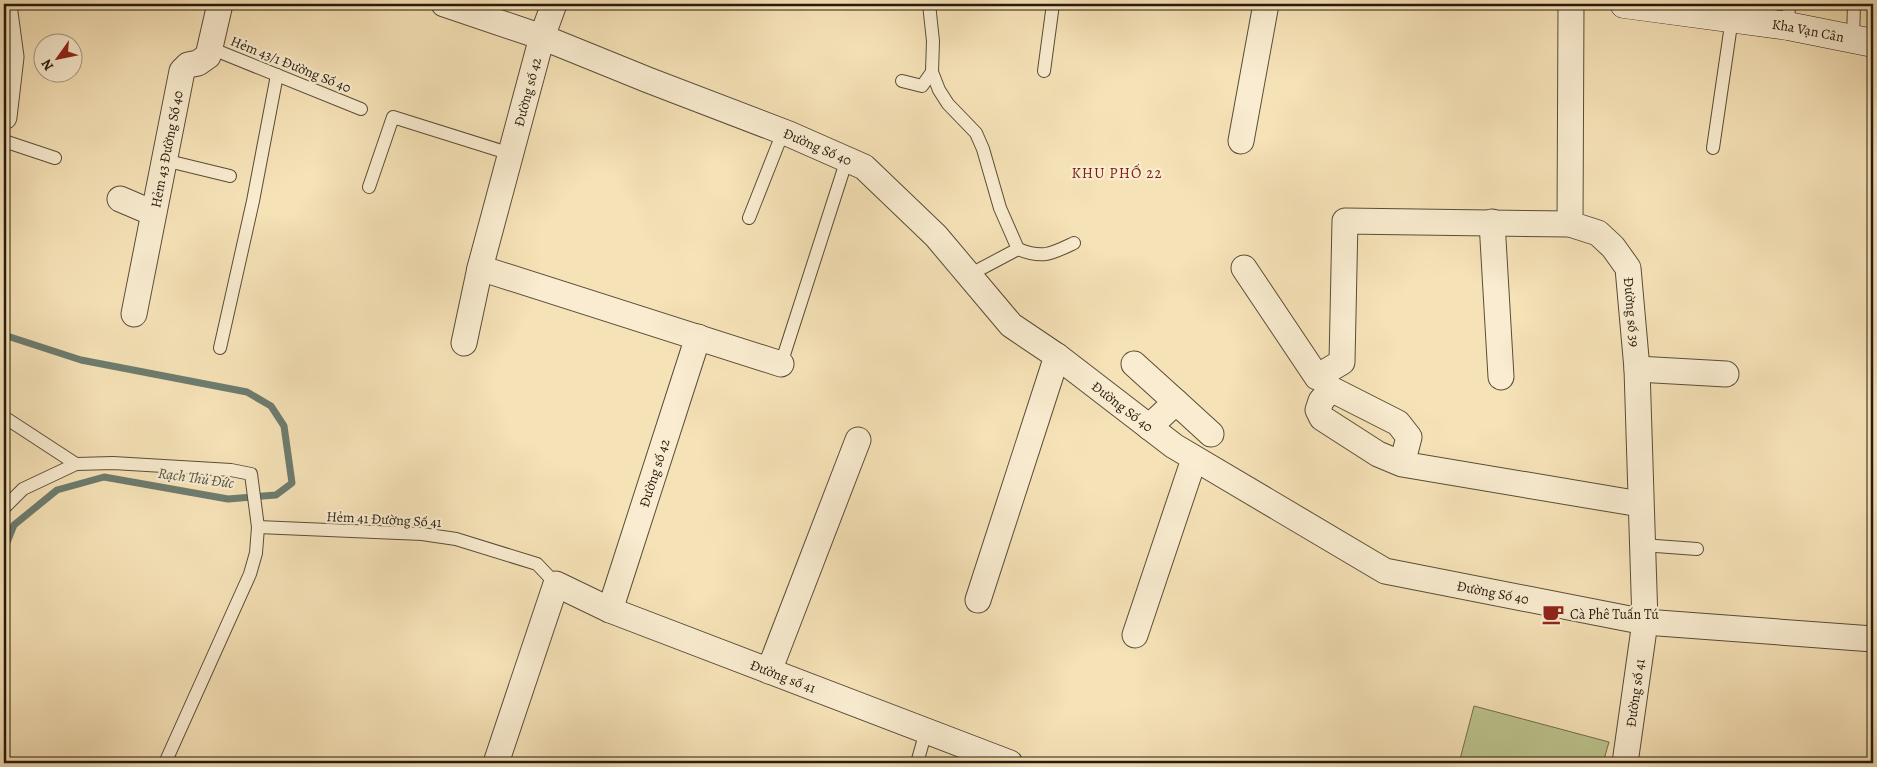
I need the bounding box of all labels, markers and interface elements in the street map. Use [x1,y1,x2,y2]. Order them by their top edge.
street label: Kha Vạn Cân [1771,15,1846,47]
north arrow [32,32,82,82]
street label: Hẻm 43/1 Đường Số 40 [228,32,354,97]
text: N [37,55,58,74]
street label: Đường số 42 [509,55,546,129]
street label: Hẻm 43 Đường Số 40 [146,89,188,210]
street label: Đường Số 40 [780,124,855,170]
district label: KHU PHỐ 22 [1071,163,1163,183]
street label: Đường số 39 [1619,276,1644,348]
street label: Đường Số 40 [1087,377,1157,437]
street label: Đường số 42 [635,436,675,510]
water label: Rạch Thủ Đức [157,463,236,493]
street label: Hẻm 41 Đường Số 41 [326,507,442,532]
street label: Đường Số 40 [1455,576,1530,609]
cafe icon: Cà Phê Tuấn Tú [1540,601,1566,627]
place label: Cà Phê Tuấn Tú [1570,605,1659,624]
street label: Đường số 41 [747,655,819,698]
street label: Đường số 41 [1621,657,1650,729]

